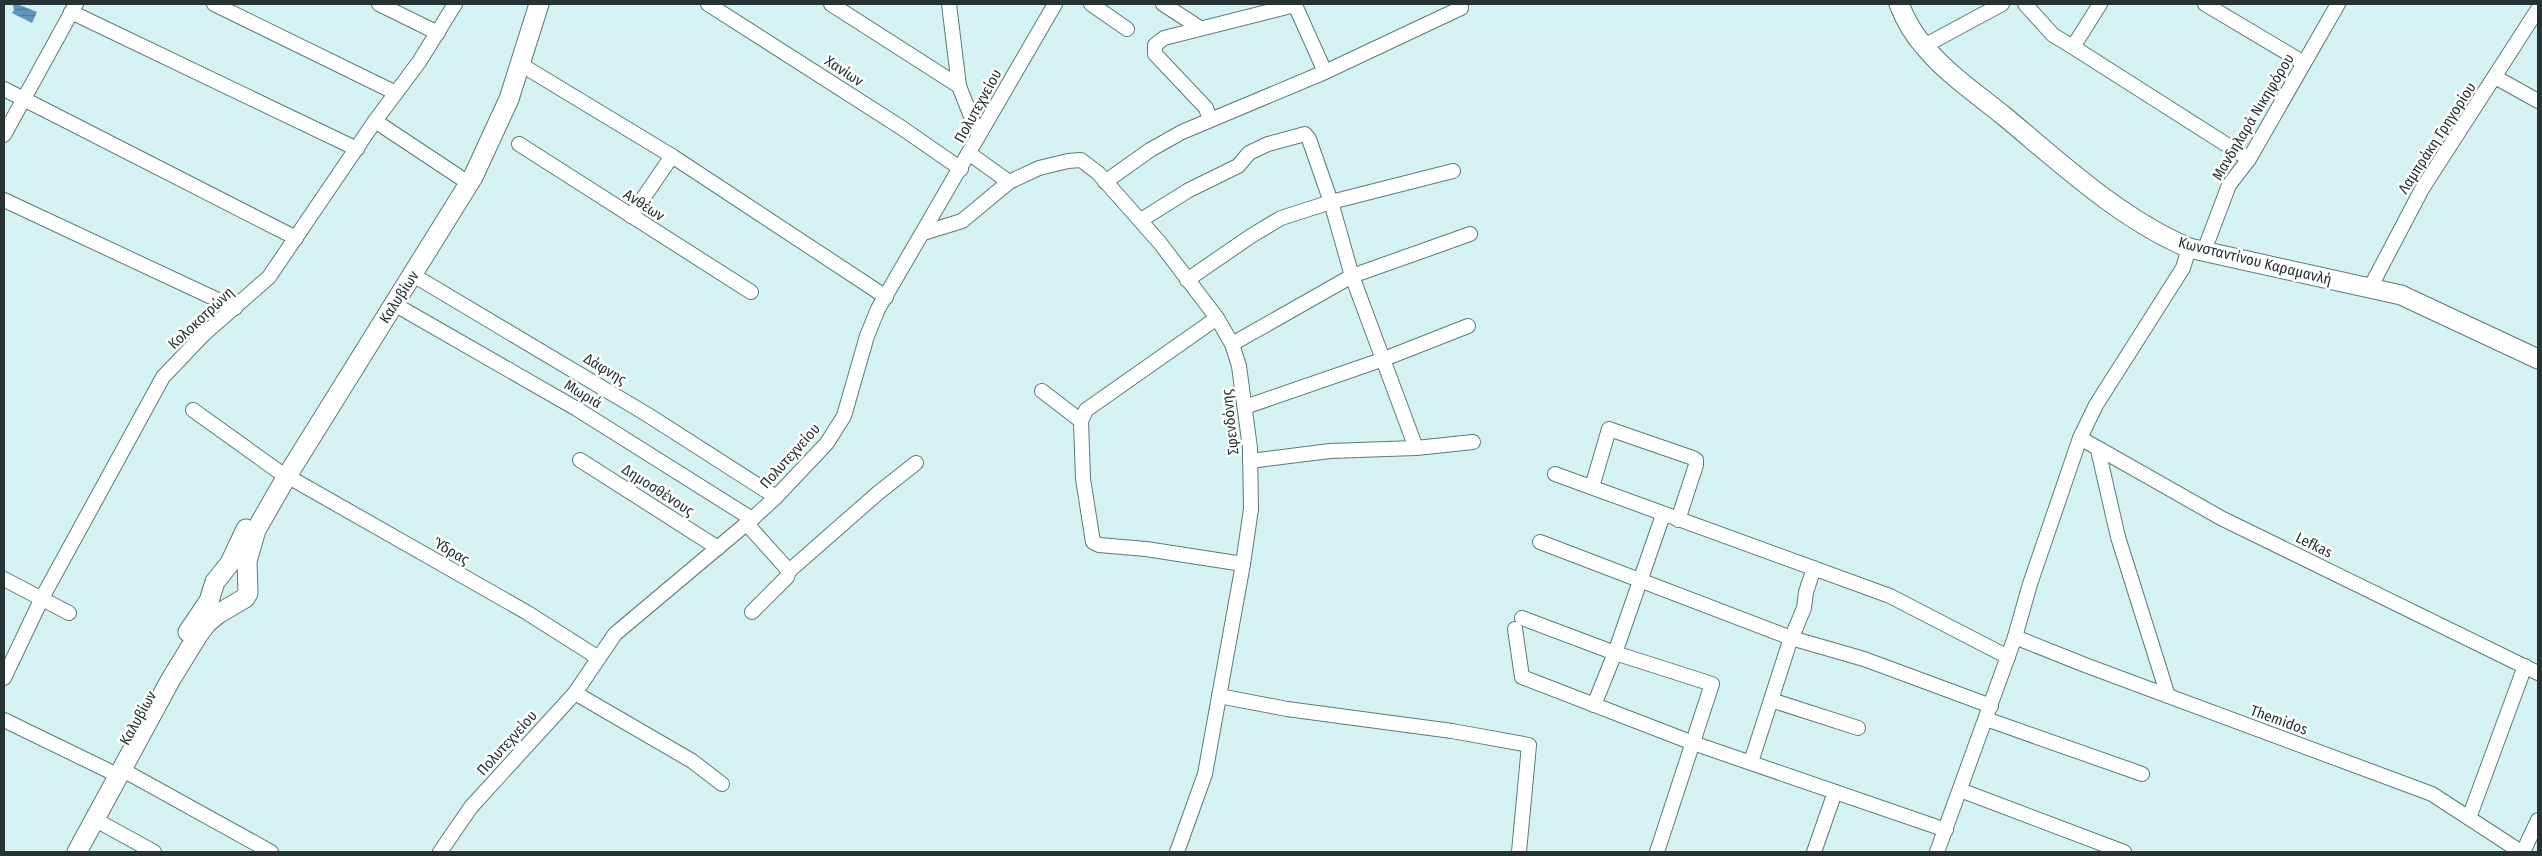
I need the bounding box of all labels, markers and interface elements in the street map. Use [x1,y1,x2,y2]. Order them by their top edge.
street label: Μανδηλαρά Νικηφόρου [2208,51,2298,183]
street label: Χανίων [821,52,867,90]
street label: Πολυτεχνείου [950,66,1006,146]
street label: Λαμπράκη Γρηγορίου [2394,79,2480,197]
street label: Ανθέων [620,185,668,225]
street label: Κωνσταντίνου Καραμανλή [2177,233,2333,289]
street label: Καλυβίων [375,267,423,327]
street label: Κολοκοτρώνη [165,283,237,353]
street label: Δάφνης [580,349,630,389]
street label: Μωριά [561,376,605,412]
street label: Σφενδόνης [1218,388,1242,456]
street label: Πολυτεχνείου [756,420,824,492]
street label: Δημοσθένους [619,460,698,520]
street label: Lefkas [2293,528,2335,562]
street label: Ύδρας [430,533,473,569]
street label: Καλυβίων [116,688,160,748]
street label: Themidos [2248,701,2310,739]
street label: Πολυτεχνείου [473,707,541,779]

